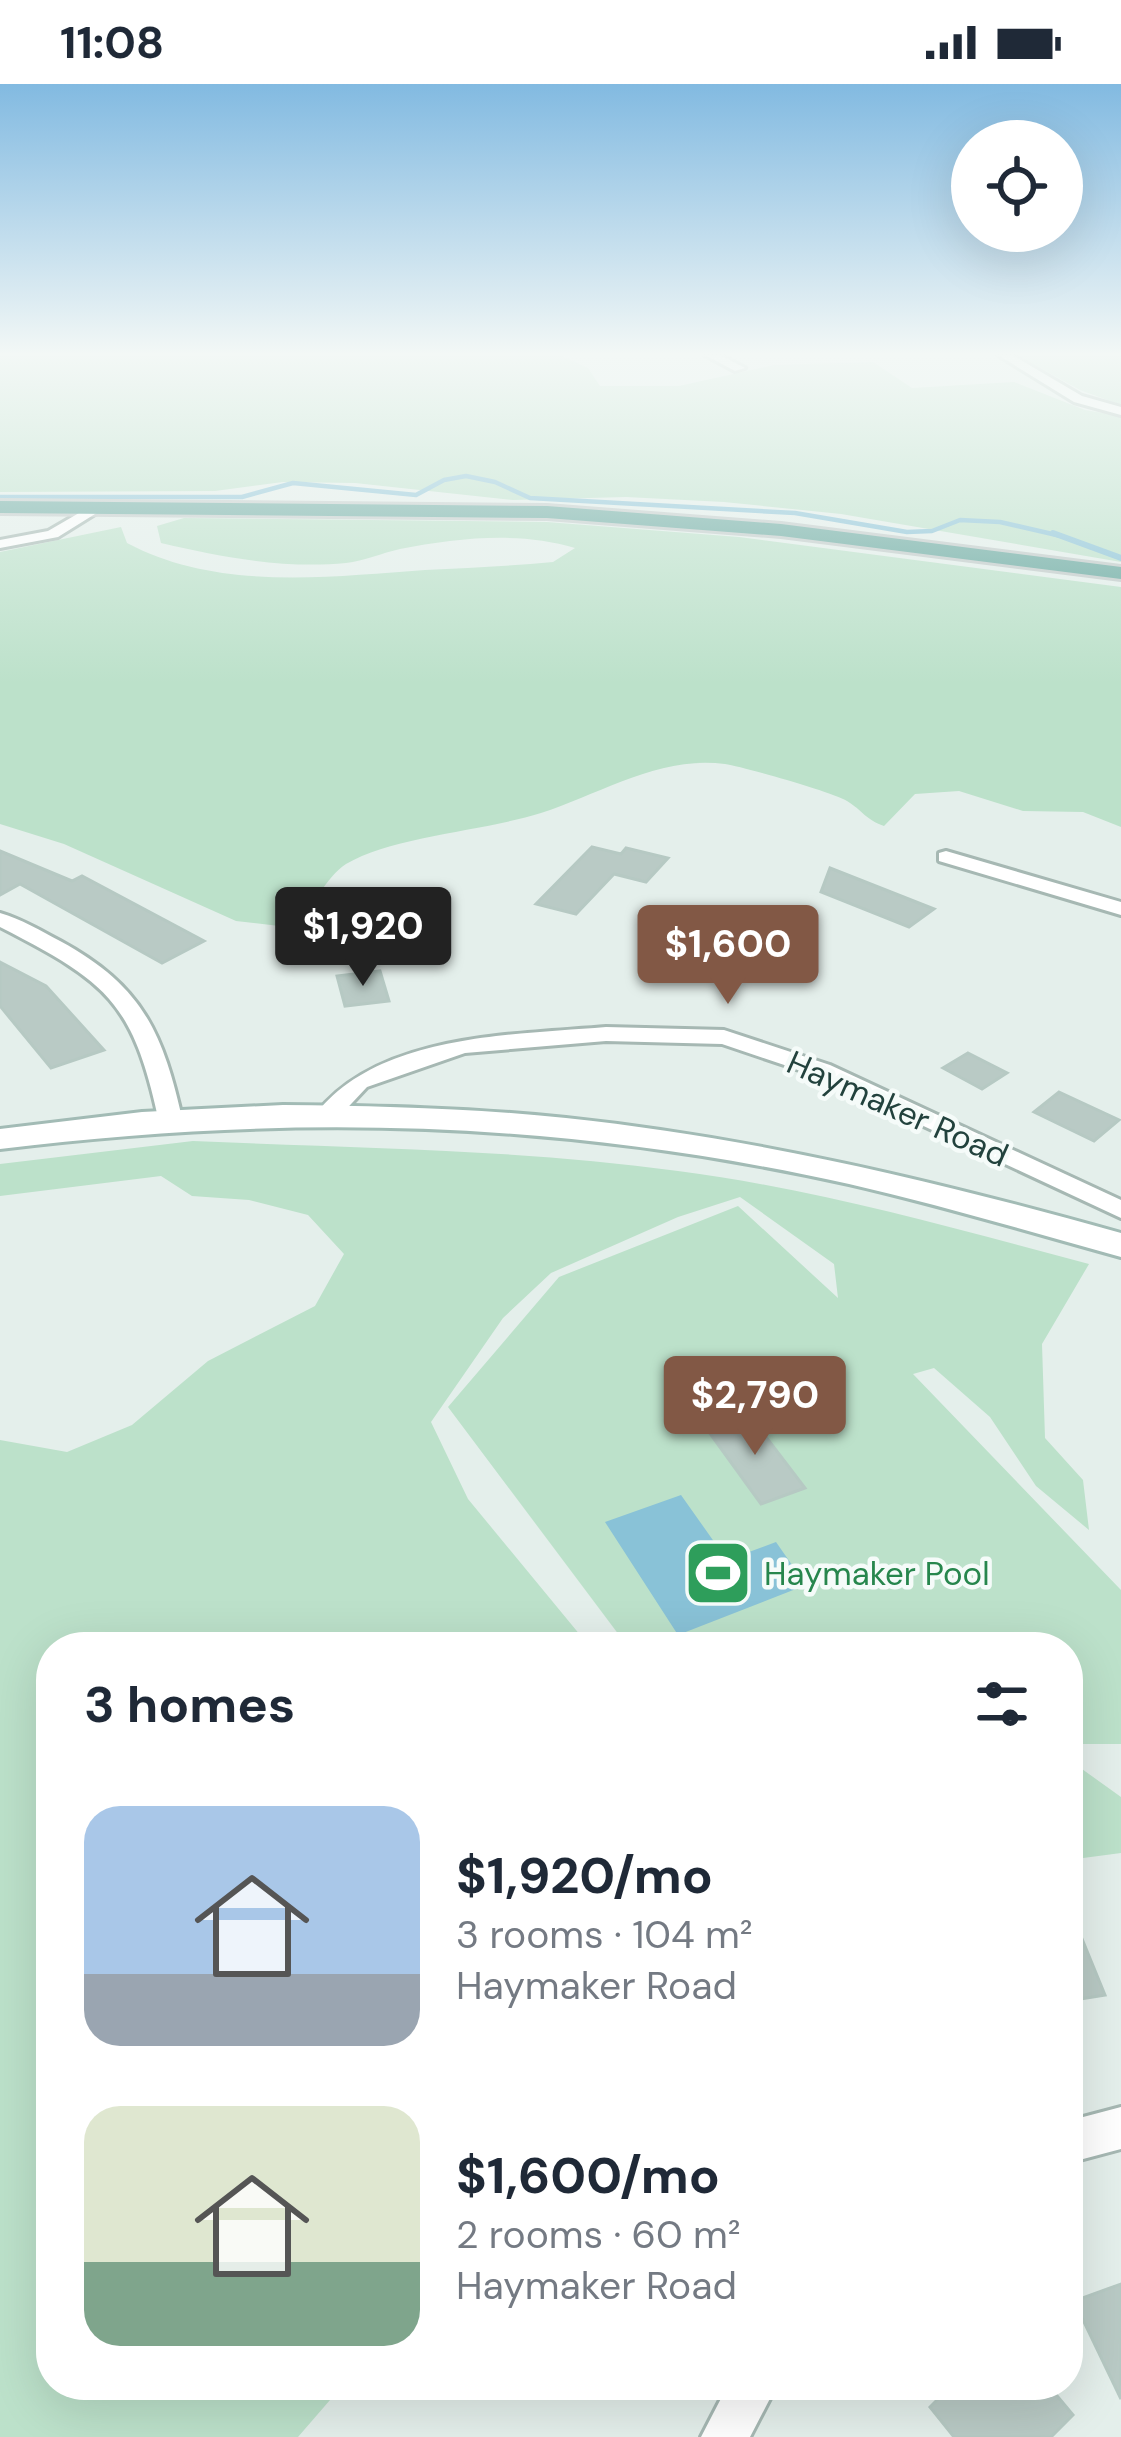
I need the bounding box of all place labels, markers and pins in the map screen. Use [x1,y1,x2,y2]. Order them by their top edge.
pin: $1,920 [265,887,461,989]
pin: $1,600 [630,905,826,1007]
pin: $2,790 [657,1356,853,1458]
sports icon: Haymaker Pool [683,1538,753,1608]
place label: Haymaker Pool [764,1552,990,1595]

